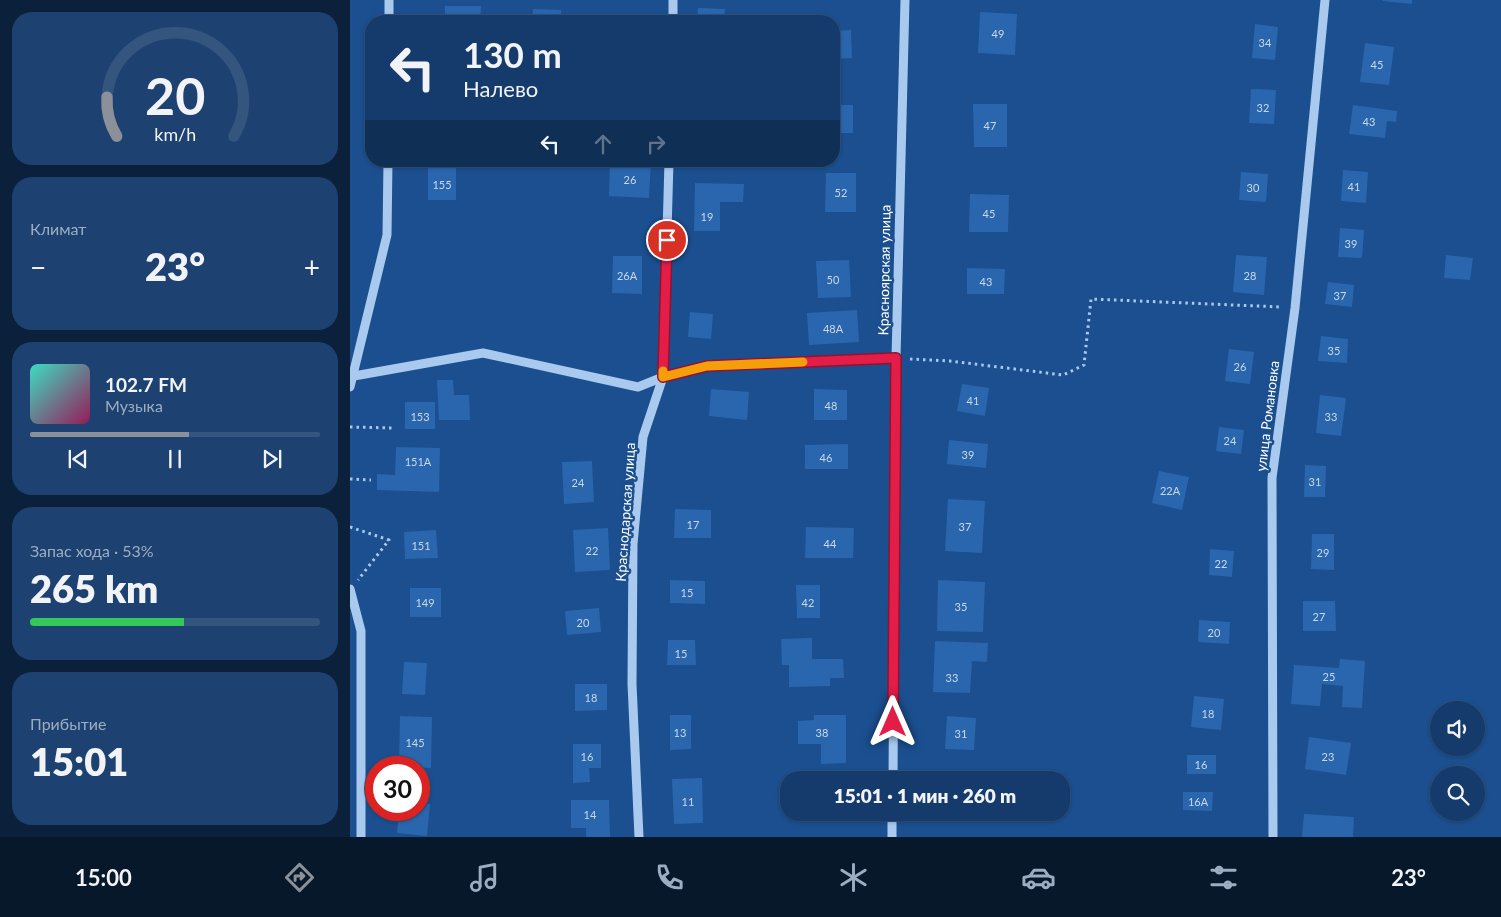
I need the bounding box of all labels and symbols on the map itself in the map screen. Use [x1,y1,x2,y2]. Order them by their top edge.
house number: 49 [992,27,1004,40]
house number: 34 [1259,36,1272,49]
house number: 45 [1371,58,1383,71]
house number: 32 [1257,101,1269,114]
house number: 43 [1363,115,1375,128]
house number: 47 [984,119,996,132]
house number: 26 [624,173,636,186]
house number: 155 [432,178,452,191]
house number: 41 [1348,180,1360,193]
house number: 30 [1247,181,1260,194]
house number: 52 [835,186,847,199]
street label: Красноярская улица [874,204,894,336]
house number: 45 [983,207,995,220]
house number: 19 [701,210,713,223]
pin [646,219,688,261]
house number: 39 [1345,237,1357,250]
house number: 26А [617,269,638,282]
house number: 28 [1244,269,1256,282]
house number: 50 [827,273,840,286]
house number: 43 [980,275,992,288]
house number: 37 [1334,289,1346,302]
house number: 48А [823,322,844,335]
house number: 35 [1328,344,1340,357]
house number: 26 [1234,360,1246,373]
street label: улица Романовка [1252,360,1282,472]
house number: 41 [967,394,979,407]
house number: 48 [825,399,837,412]
house number: 153 [410,410,430,423]
house number: 33 [1325,410,1337,423]
house number: 24 [1224,434,1237,447]
street label: Краснодарская улица [612,442,638,582]
house number: 39 [962,448,974,461]
house number: 46 [820,451,832,464]
house number: 151А [405,455,432,468]
house number: 31 [1309,475,1321,488]
house number: 24 [572,476,585,489]
house number: 22А [1160,484,1181,497]
house number: 17 [687,518,699,531]
house number: 37 [959,520,971,533]
house number: 44 [824,537,837,550]
house number: 151 [411,539,431,552]
house number: 22 [586,544,598,557]
house number: 29 [1317,546,1329,559]
house number: 22 [1215,557,1227,570]
house number: 15 [681,586,693,599]
house number: 149 [415,596,435,609]
house number: 42 [802,596,814,609]
house number: 35 [955,600,967,613]
house number: 27 [1313,610,1325,623]
house number: 20 [577,616,590,629]
house number: 20 [1208,626,1221,639]
house number: 15 [675,647,687,660]
house number: 25 [1323,670,1335,683]
house number: 33 [946,671,958,684]
house number: 18 [585,691,597,704]
position arrow [866,695,918,747]
house number: 18 [1202,707,1214,720]
house number: 13 [674,726,686,739]
house number: 38 [816,726,828,739]
house number: 31 [955,727,967,740]
house number: 145 [405,736,425,749]
house number: 16 [581,750,593,763]
house number: 23 [1322,750,1334,763]
speed limit sign: 30 [365,756,430,821]
house number: 16 [1195,758,1207,771]
house number: 11 [682,795,694,808]
house number: 16А [1188,795,1209,808]
house number: 14 [584,808,597,821]

